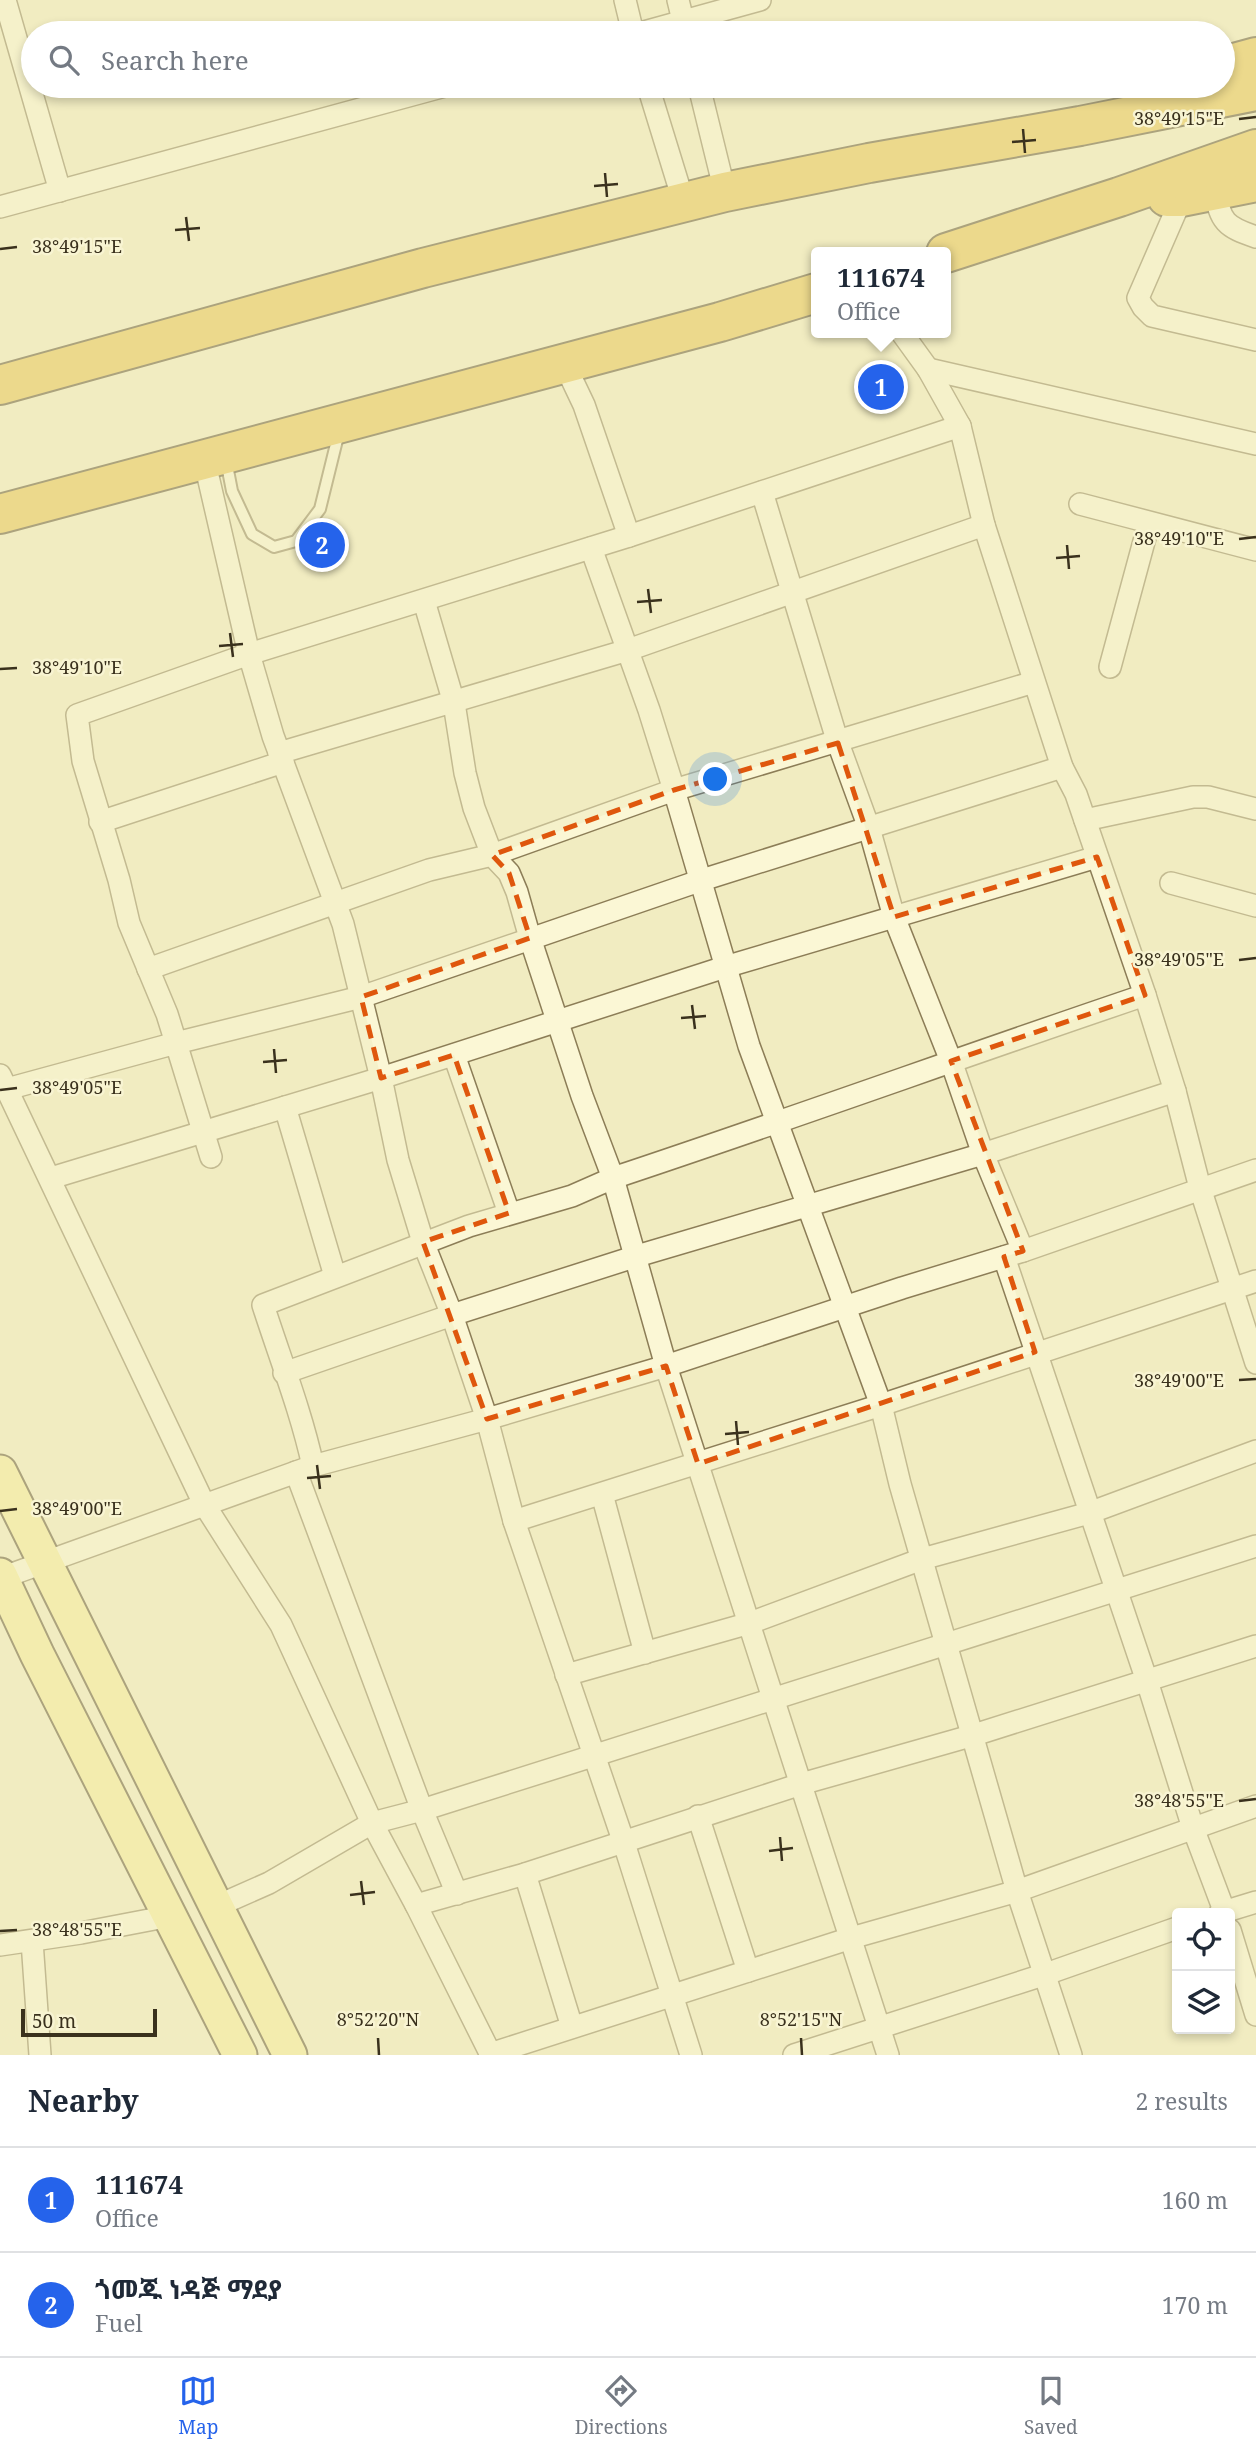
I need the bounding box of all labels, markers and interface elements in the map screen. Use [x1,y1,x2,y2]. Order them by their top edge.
search box [21,21,1235,98]
icon: search [45,41,83,79]
text: Search here [101,42,249,78]
text: 38°49'15"E [1134,106,1224,130]
text: 38°49'15"E [32,234,122,258]
popup [811,247,951,338]
text: 111674 [837,259,925,295]
text: Office [837,295,901,327]
pin: 1 [858,361,904,413]
pin: 2 [299,519,345,571]
text: 38°49'10"E [1134,526,1224,550]
text: 38°49'10"E [32,655,122,679]
your location [698,762,732,796]
text: 38°49'05"E [1134,947,1224,971]
text: 38°49'05"E [32,1075,122,1099]
text: 38°49'00"E [1134,1368,1224,1392]
text: 38°49'00"E [32,1496,122,1520]
text: 38°48'55"E [1134,1788,1224,1812]
map controls [1172,1908,1235,2034]
button: locate [1172,1908,1235,1971]
text: 38°48'55"E [32,1917,122,1941]
button: layers [1172,1971,1235,2034]
scale bar [21,2006,158,2038]
text: 8°52'20"N [337,2007,420,2031]
text: 8°52'15"N [760,2007,843,2031]
text: 50 m [32,2008,76,2034]
text: Nearby [28,2080,139,2121]
text: 2 results [1135,2085,1228,2117]
text: 111674 [95,2166,183,2202]
text: 1 [45,2184,58,2216]
text: 160 m [1162,2184,1228,2216]
text: Office [95,2202,159,2234]
text: ጎመጁ ነዳጅ ማደያ [95,2271,282,2307]
text: 2 [45,2289,58,2321]
text: 170 m [1162,2289,1228,2321]
text: Fuel [95,2307,143,2339]
tab: Map [178,2372,218,2440]
tab: Directions [575,2372,668,2440]
tab: Saved [1024,2372,1078,2440]

